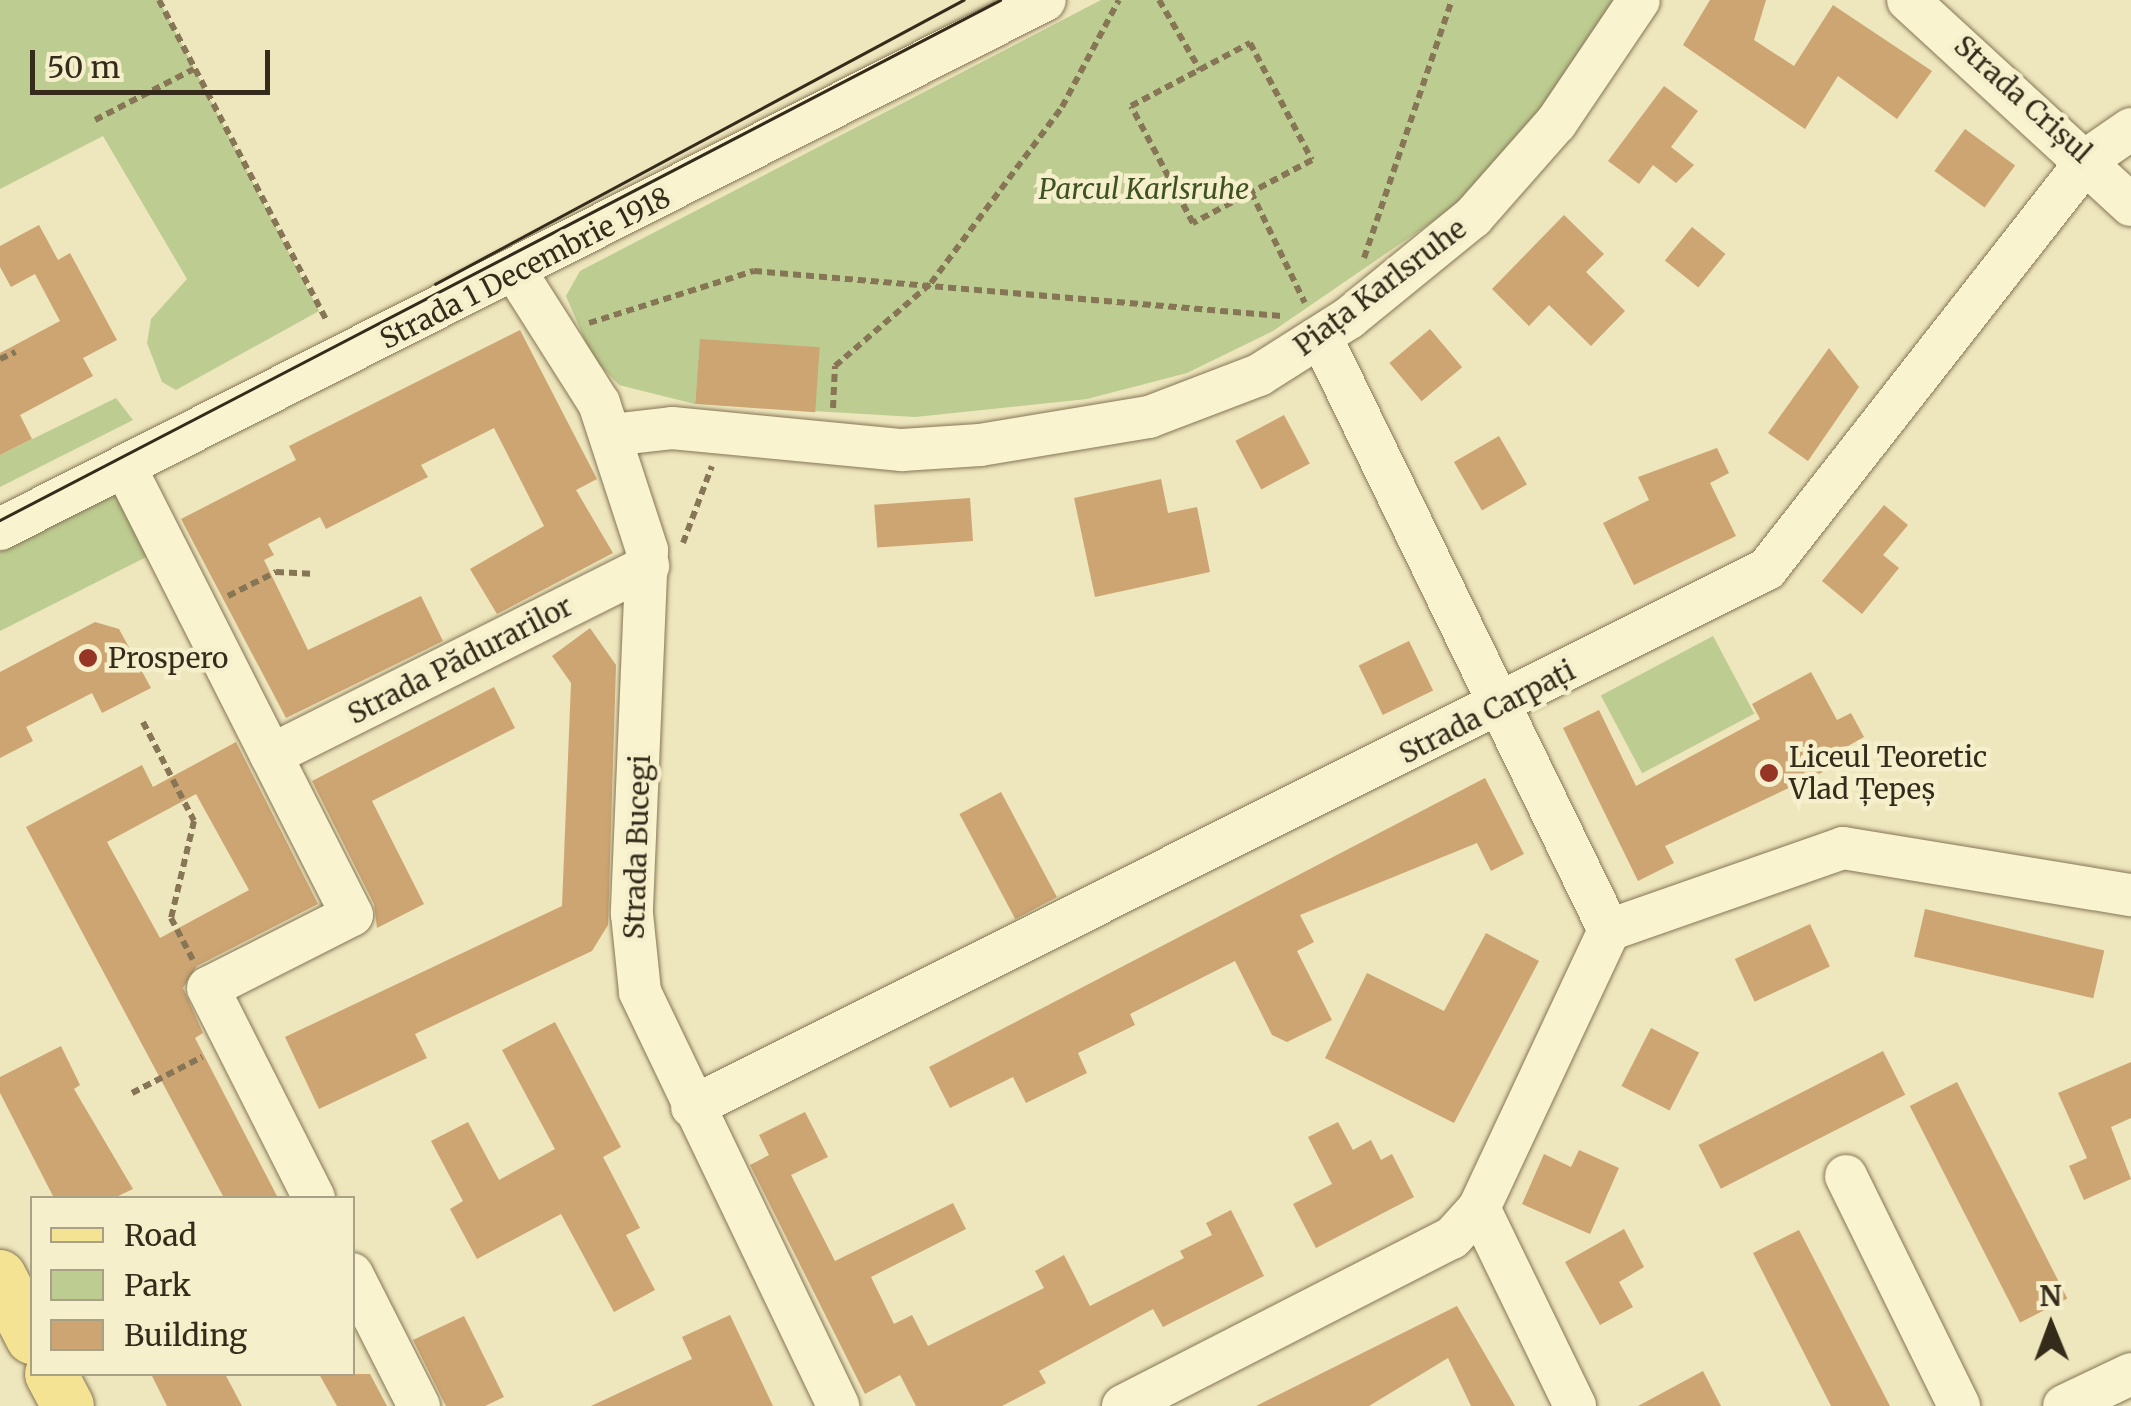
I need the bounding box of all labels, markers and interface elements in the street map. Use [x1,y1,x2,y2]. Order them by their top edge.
street label: Strada Crișul [1947,29,2099,169]
scale bar [35,30,275,92]
text: 50 m [47,48,120,86]
park label: Parcul Karlsruhe [1039,172,1249,206]
street label: Strada 1 Decembrie 1918 [374,180,676,356]
street label: Piața Karlsruhe [1287,211,1473,363]
street label: Strada Pădurarilor [342,589,578,731]
place label: Prospero [108,641,228,675]
marker: Prospero [77,647,99,669]
street label: Strada Carpați [1394,653,1580,771]
place label: Liceul Teoretic Vlad Țepeș [1789,740,1987,806]
street label: Strada Bucegi [617,754,657,940]
marker: Liceul Teoretic Vlad Țepeș [1758,762,1780,784]
legend [30,1196,355,1376]
text: Road [124,1216,197,1254]
text: Park [124,1266,191,1304]
north arrow [2001,1276,2101,1376]
text: N [2039,1278,2062,1314]
text: Building [124,1316,247,1354]

